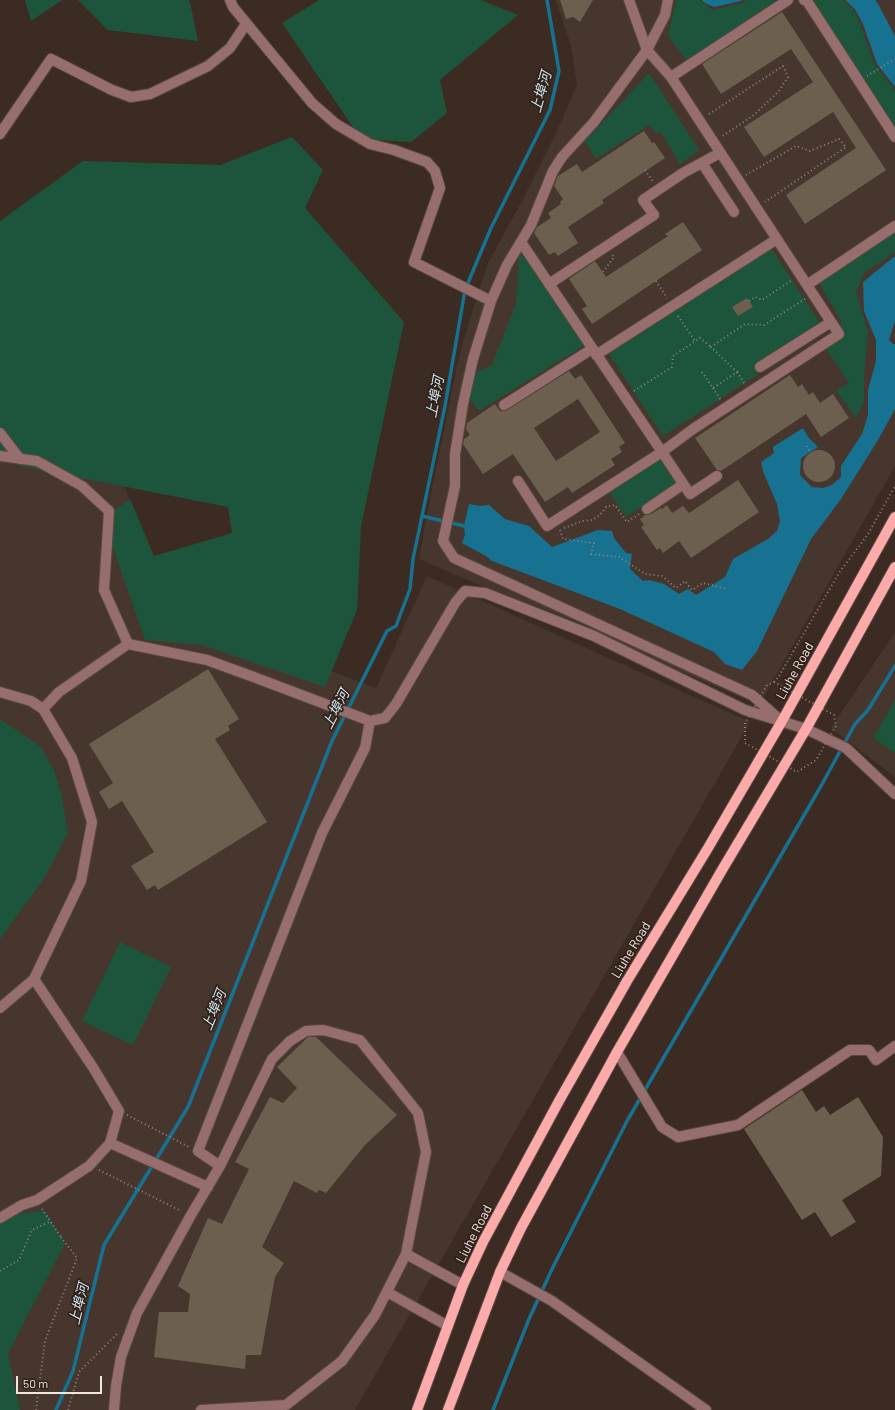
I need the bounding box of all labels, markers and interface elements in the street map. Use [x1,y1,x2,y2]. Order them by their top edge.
water label: 上埠河 [527,69,555,115]
water label: 上埠河 [423,375,447,419]
street label: Liuhe Road [773,640,817,702]
water label: 上埠河 [319,686,353,732]
street label: Liuhe Road [608,919,654,981]
water label: 上埠河 [198,987,230,1033]
street label: Liuhe Road [453,1202,495,1266]
water label: 上埠河 [66,1282,92,1326]
scale bar [18,1368,104,1394]
text: 50 m [23,1376,48,1390]

